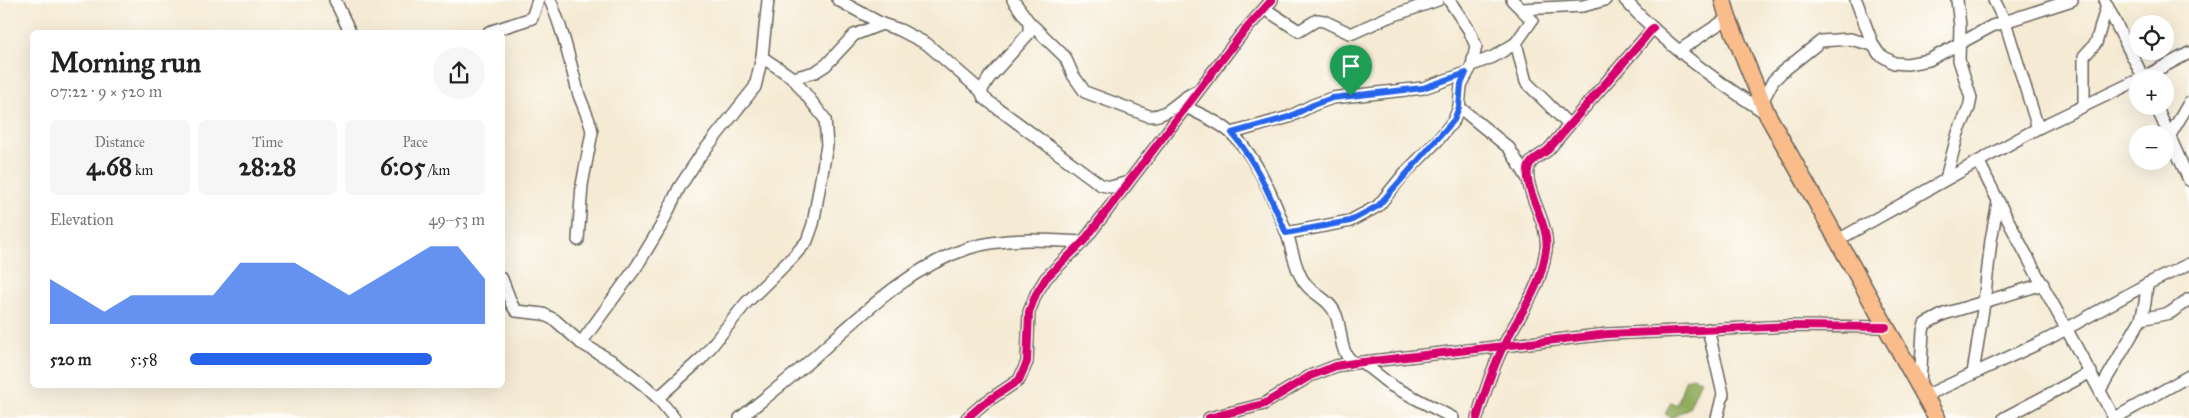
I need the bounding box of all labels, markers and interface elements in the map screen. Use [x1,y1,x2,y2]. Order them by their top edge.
map controls [2129,15,2174,170]
button: locate [2129,15,2174,60]
text: Morning run [50,45,201,80]
pin [1330,45,1372,96]
button: share [433,47,485,99]
icon: arrive [1337,52,1365,80]
button: + [2129,70,2174,115]
text: 07:22 · 9 × 520 m [50,82,162,101]
button: − [2129,125,2174,170]
text: Distance [95,134,145,151]
text: Time [252,134,283,151]
text: Pace [402,134,428,151]
text: 4.68 [86,151,132,182]
text: 28:28 [239,151,296,182]
text: 6:05 [380,151,425,182]
text: km [132,162,153,179]
text: /km [425,162,450,179]
text: Elevation [50,210,114,229]
text: 49–53 m [428,210,485,229]
text: 520 m [50,350,92,369]
text: 5:58 [130,350,157,369]

